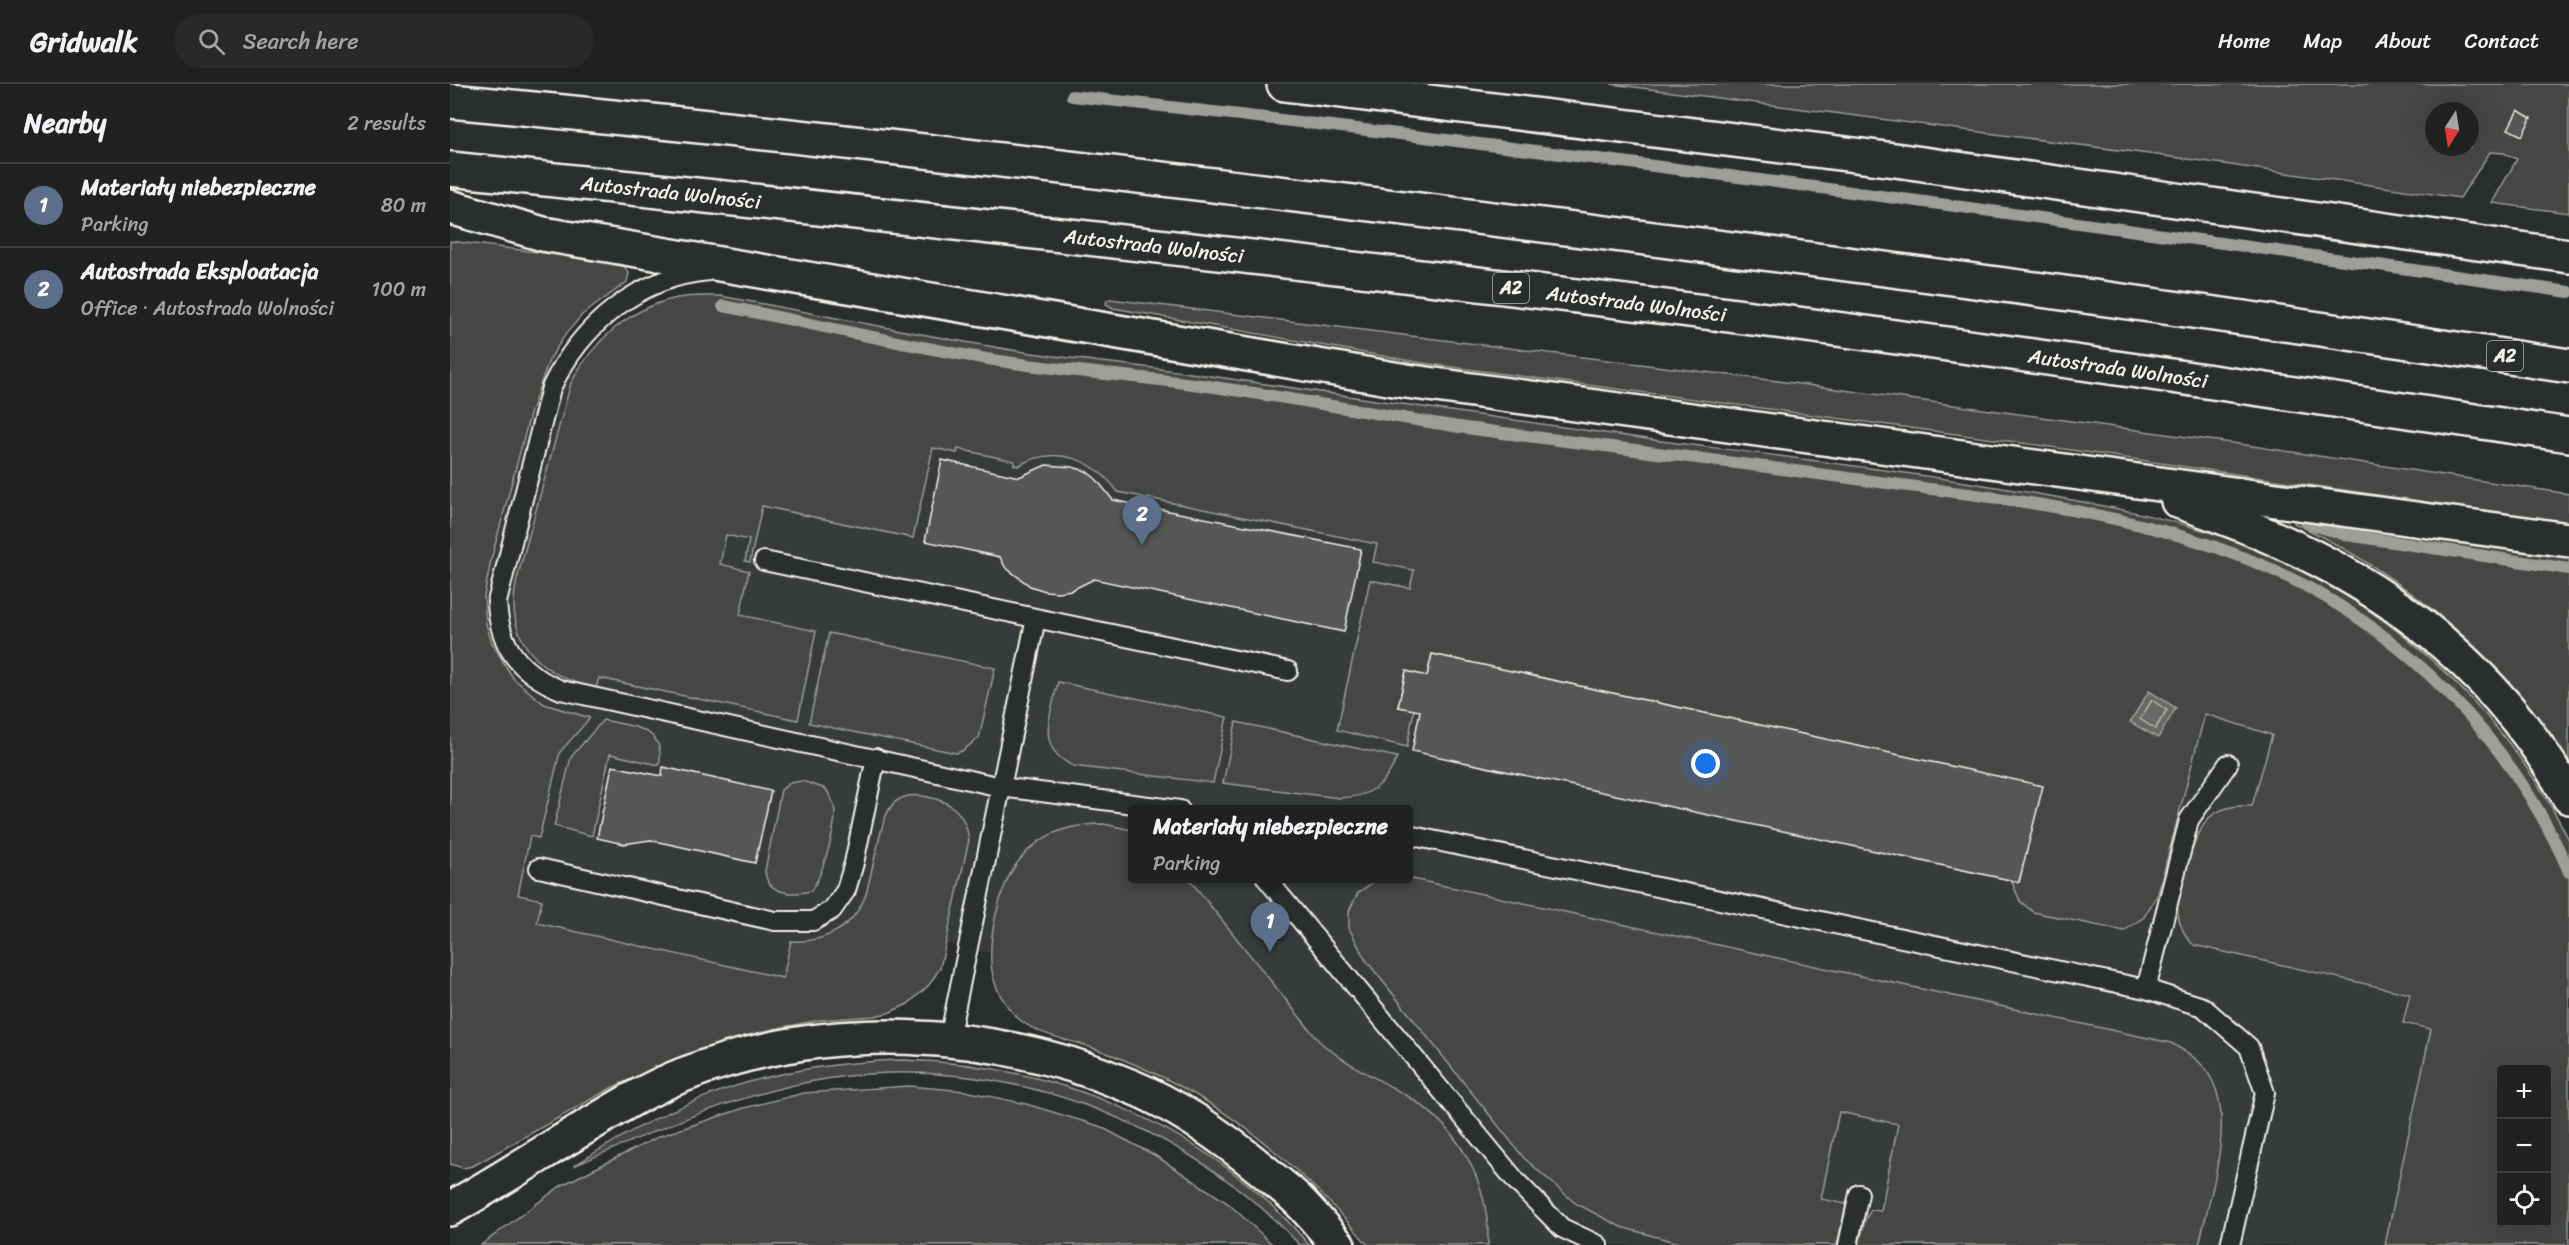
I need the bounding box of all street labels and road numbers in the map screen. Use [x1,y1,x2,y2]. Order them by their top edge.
street label: Autostrada Wolności [578,166,764,220]
street label: Autostrada Wolności [1061,218,1247,274]
road number: A2 [1493,273,1529,303]
street label: Autostrada Wolności [1543,275,1730,333]
street label: Autostrada Wolności [2025,338,2211,399]
road number: A2 [2487,341,2523,371]

